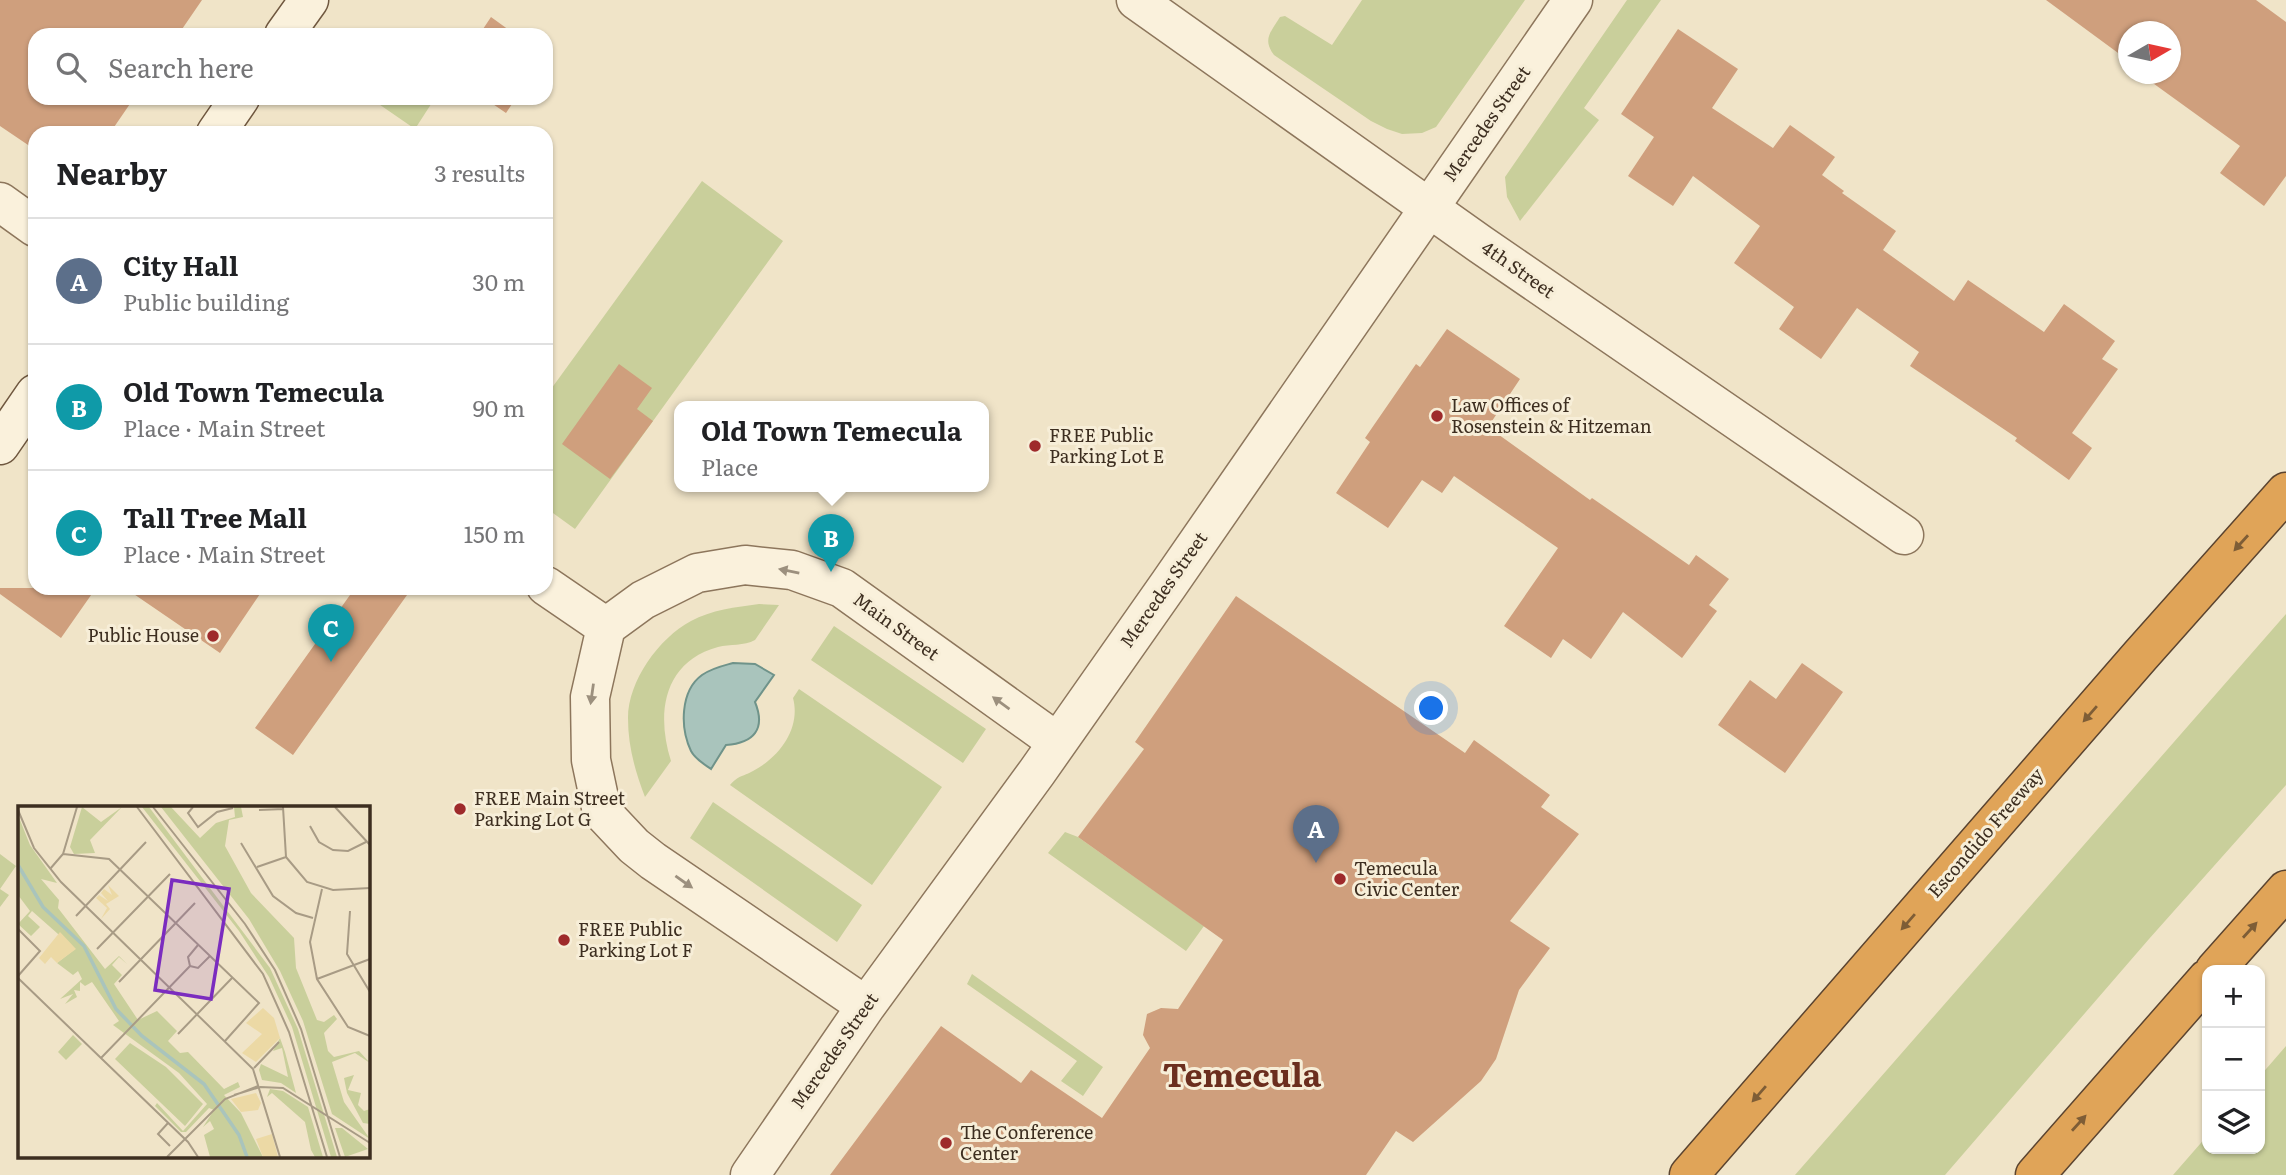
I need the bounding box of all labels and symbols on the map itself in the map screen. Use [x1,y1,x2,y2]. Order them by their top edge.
north arrow [2118,21,2181,84]
street label: Mercedes Street [1436,59,1536,187]
street label: 4th Street [1477,234,1562,304]
place label: Law Offices of Rosenstein & Hitzeman [1451,391,1652,439]
marker: Law Offices of Rosenstein & Hitzeman [1429,408,1445,424]
place label: FREE Public Parking Lot E [1049,421,1164,469]
marker: FREE Public Parking Lot E [1027,438,1043,454]
pin: B [808,514,854,572]
street label: Mercedes Street [1113,525,1213,653]
one-way arrow [2233,535,2249,552]
one-way arrow [778,565,800,576]
street label: Main Street [848,585,946,667]
pin: C [308,604,354,662]
place label: Public House [88,621,199,648]
marker: Public House [205,628,221,644]
one-way arrow [586,683,597,705]
your location [1414,691,1448,725]
one-way arrow [992,696,1010,710]
one-way arrow [2082,705,2098,723]
street label: Escondido Freeway [1921,761,2049,903]
place label: FREE Main Street Parking Lot G [474,784,626,832]
marker: FREE Main Street Parking Lot G [452,801,468,817]
pin: A [1293,805,1339,863]
inset map [18,806,369,1158]
place label: Temecula Civic Center [1354,854,1460,902]
marker: Temecula Civic Center [1332,871,1348,887]
one-way arrow [675,875,693,889]
one-way arrow [1901,914,1917,931]
place label: FREE Public Parking Lot F [578,915,693,963]
one-way arrow [2242,921,2258,939]
marker: FREE Public Parking Lot F [556,932,572,948]
street label: Mercedes Street [784,986,884,1114]
district label: Temecula [1163,1049,1322,1097]
one-way arrow [1751,1085,1767,1103]
one-way arrow [2071,1114,2087,1132]
place label: The Conference Center [960,1118,1093,1166]
marker: The Conference Center [938,1135,954,1151]

